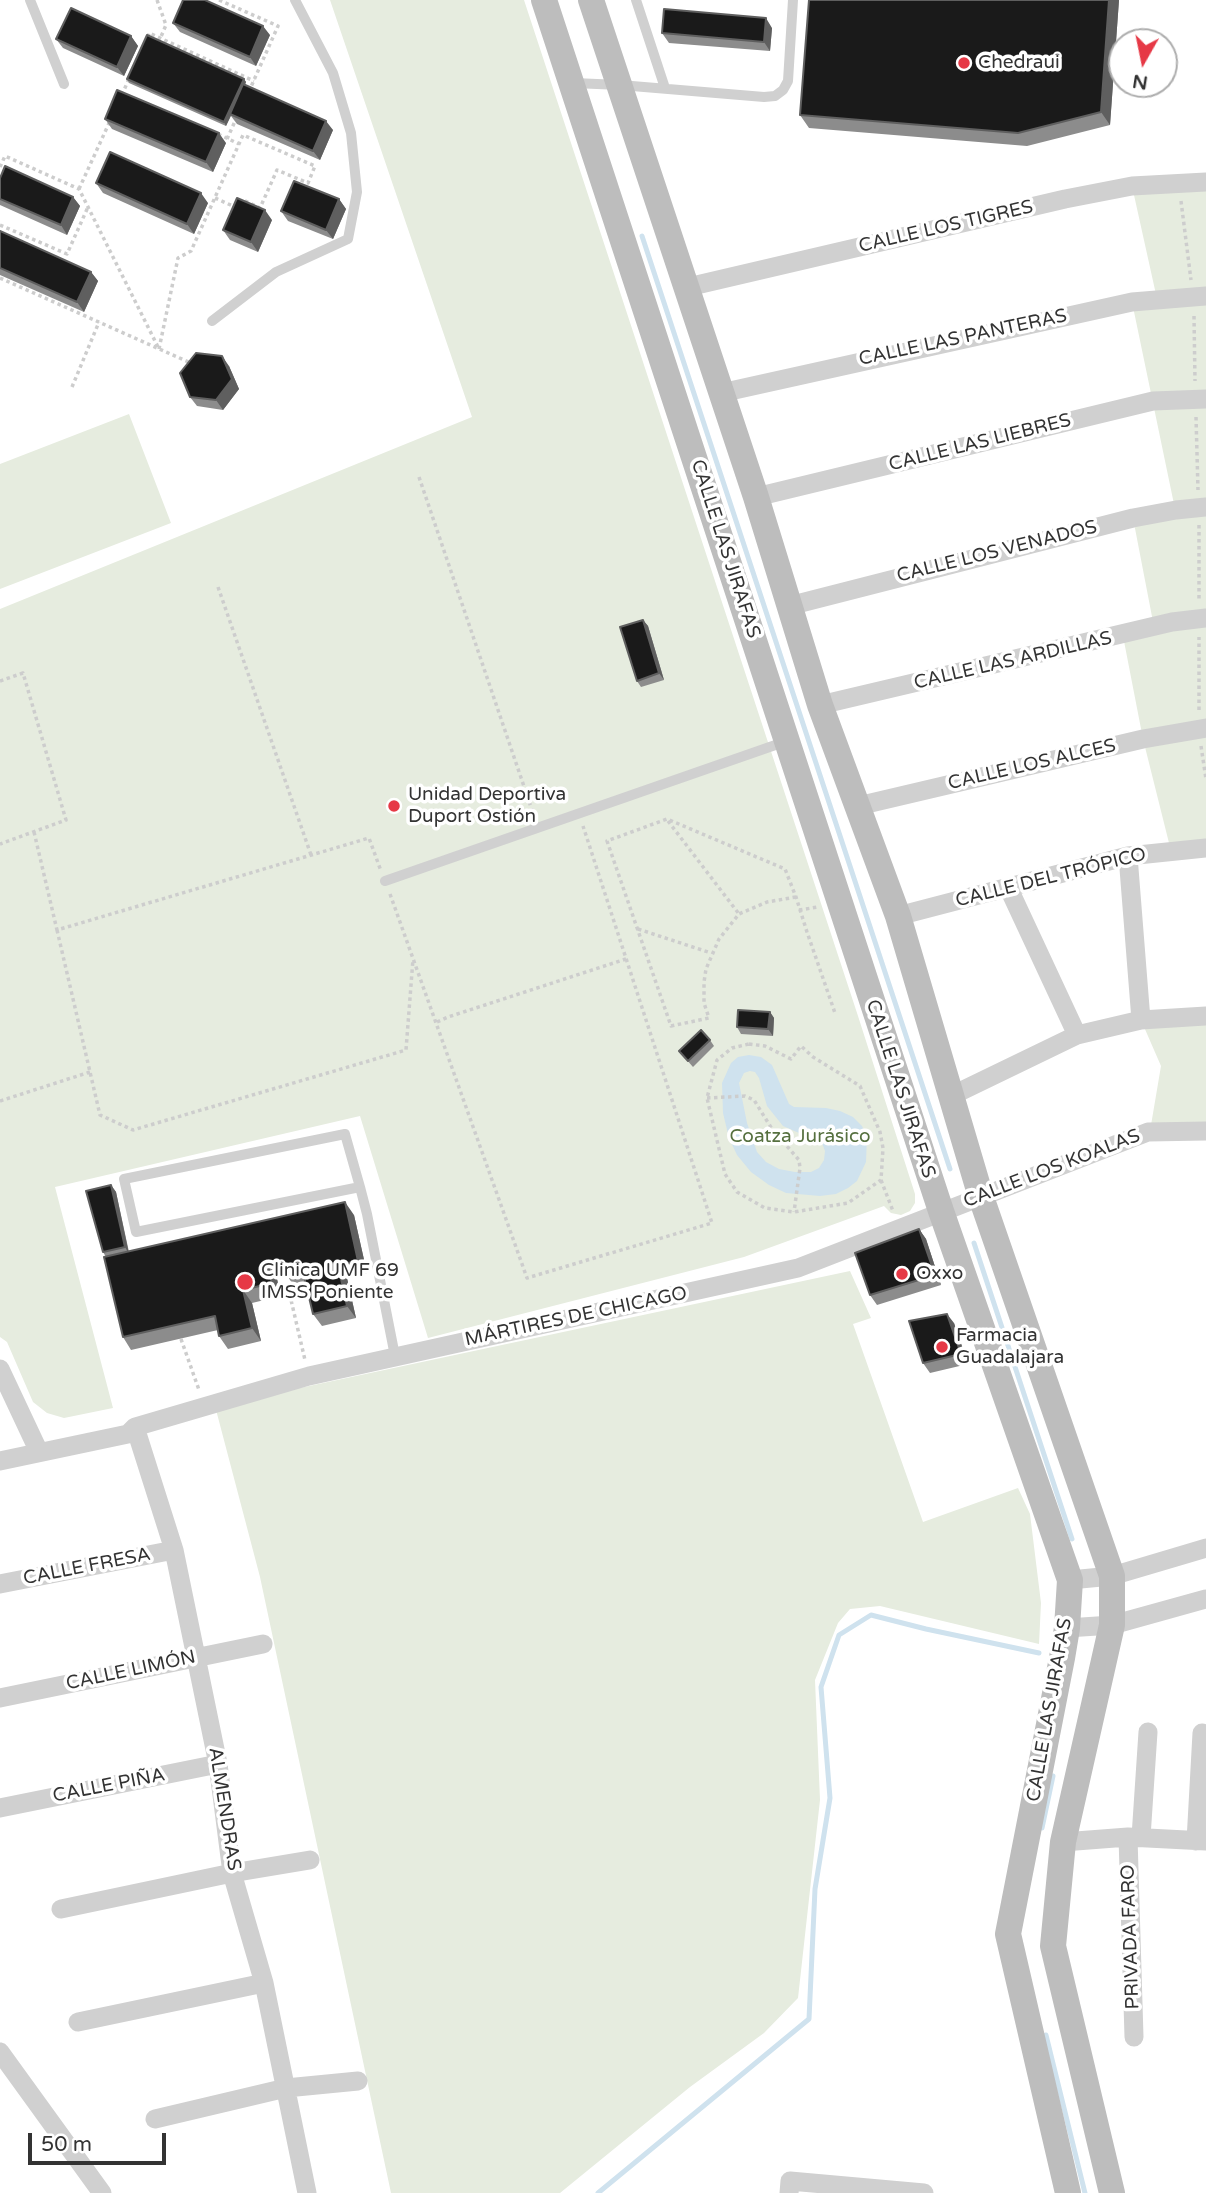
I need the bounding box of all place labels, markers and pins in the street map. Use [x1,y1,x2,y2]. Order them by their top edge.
place label: Chedraui [978,52,1060,74]
marker: Chedraui [956,55,972,71]
place label: Unidad Deportiva Duport Ostión [408,784,566,828]
marker: Unidad Deportiva Duport Ostión [386,798,402,814]
place label: Clinica UMF 69 IMSS Poniente [261,1260,399,1304]
place label: Oxxo [916,1263,963,1285]
marker: Oxxo [894,1266,910,1282]
marker: Clinica UMF 69 IMSS Poniente [235,1272,255,1292]
place label: Farmacia Guadalajara [956,1325,1064,1369]
marker: Farmacia Guadalajara [934,1339,950,1355]

